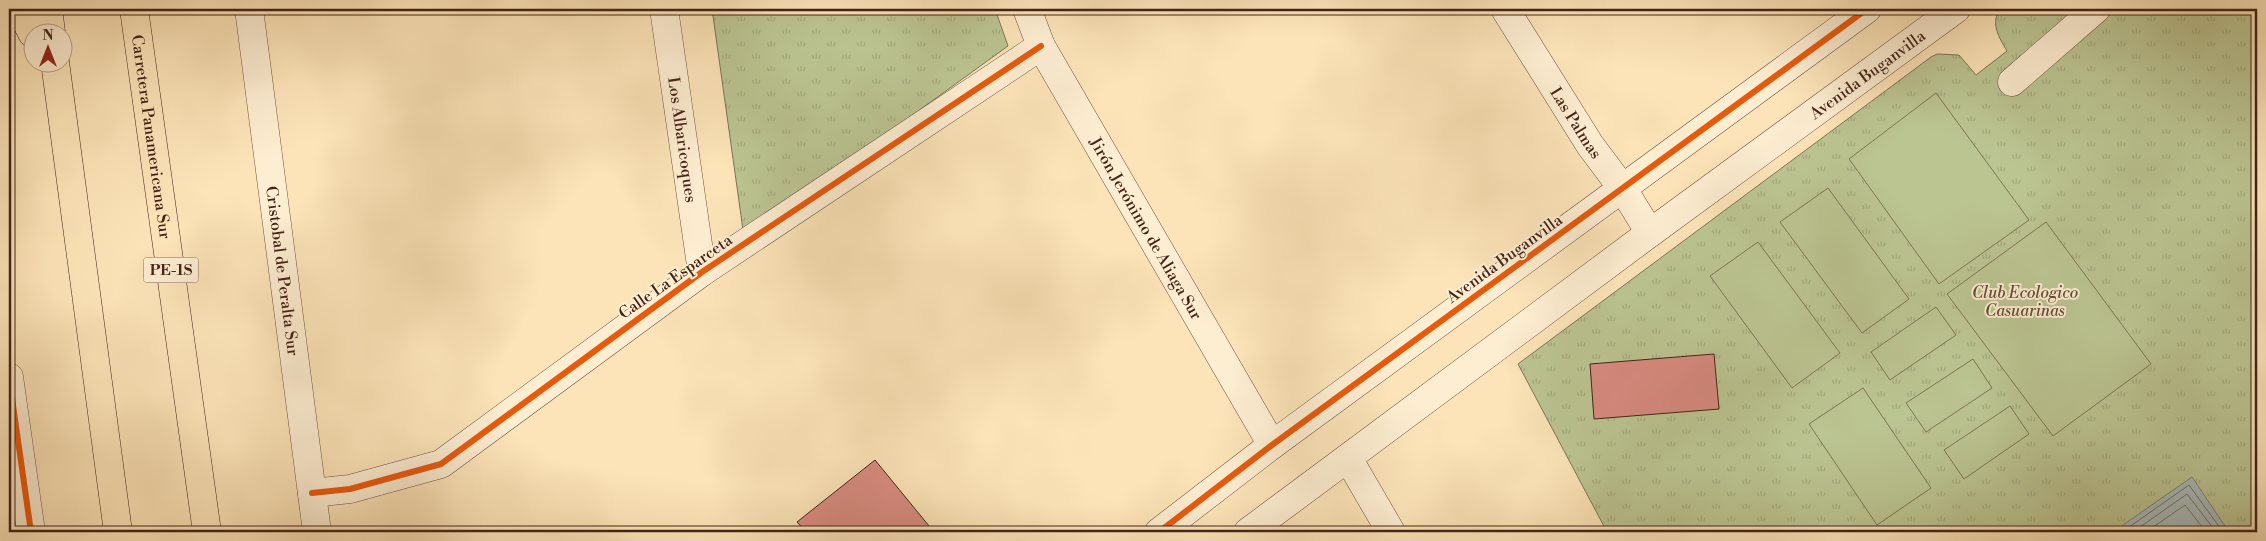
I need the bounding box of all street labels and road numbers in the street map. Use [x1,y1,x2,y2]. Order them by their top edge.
street label: Avenida Buganvilla [1805,25,1930,124]
street label: Carretera Panamericana Sur [127,33,175,240]
street label: Los Albaricoques [663,76,701,204]
street label: Las Palmas [1545,83,1606,163]
street label: Jirón Jerónimo de Aliaga Sur [1084,133,1206,324]
street label: Cristobal de Peralta Sur [261,185,303,357]
street label: Avenida Buganvilla [1442,210,1567,308]
street label: Calle La Esparceta [615,230,737,324]
road number: PE-1S [144,258,198,282]

